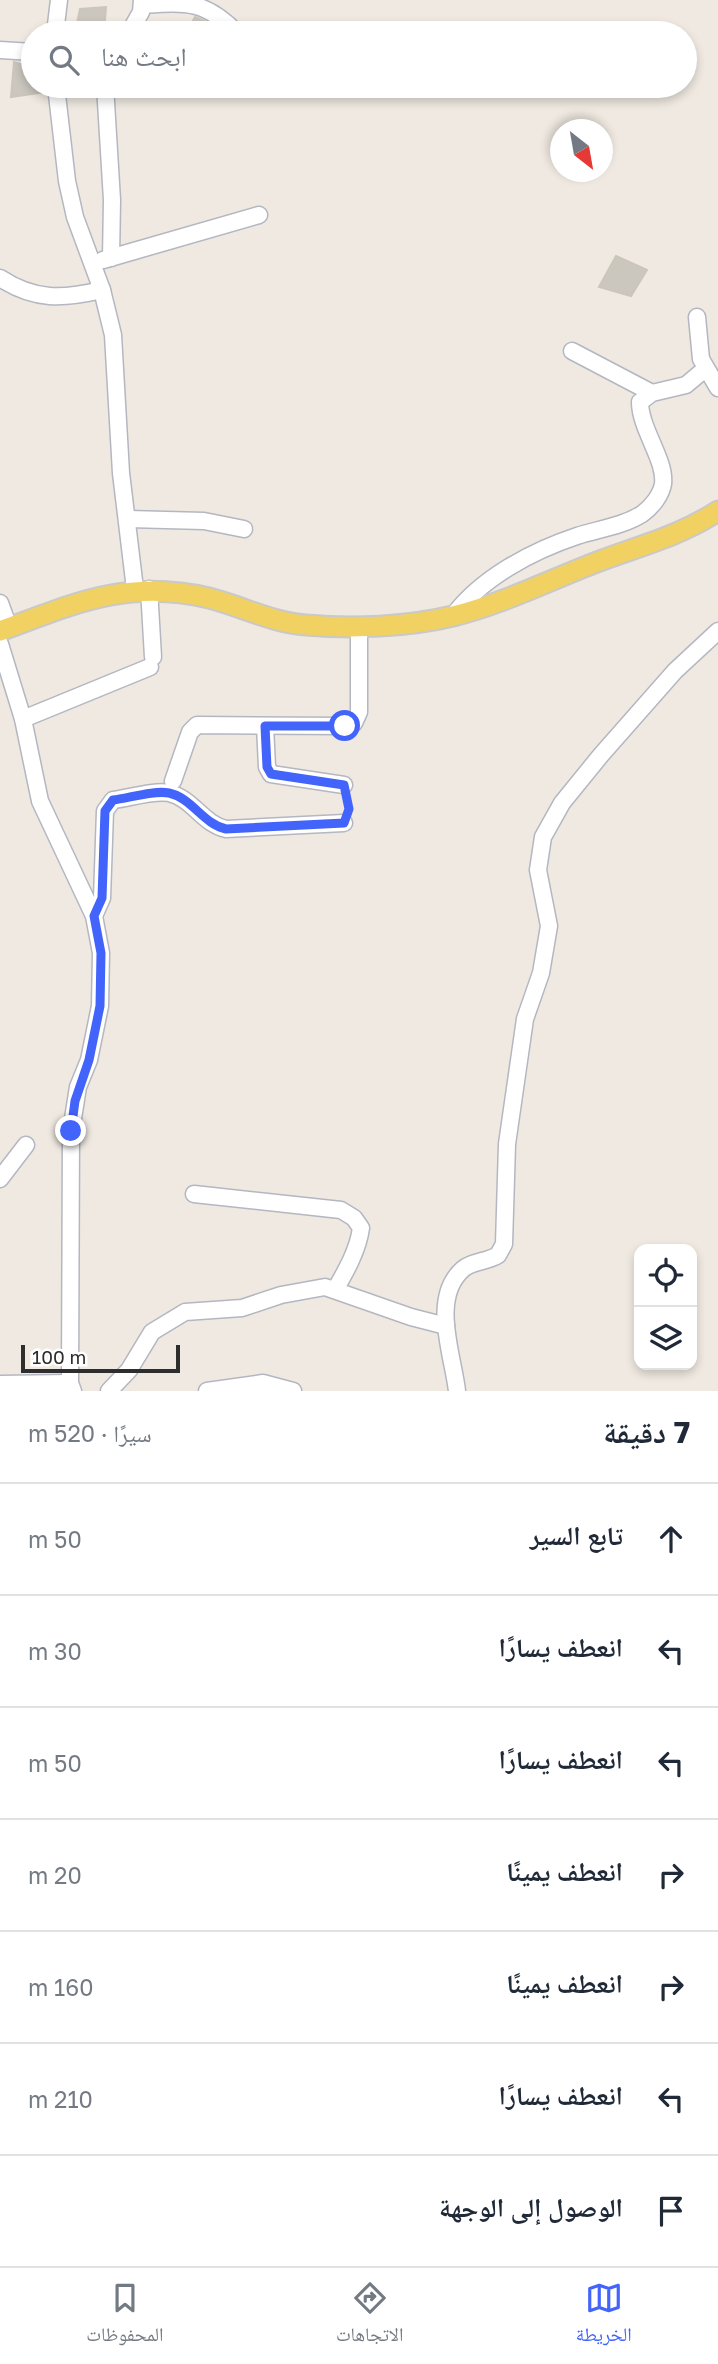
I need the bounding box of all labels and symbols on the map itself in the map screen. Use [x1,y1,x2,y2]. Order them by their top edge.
north arrow [550,119,613,182]
route start [329,710,360,741]
route end [55,1115,86,1146]
scale bar [21,1342,180,1374]

